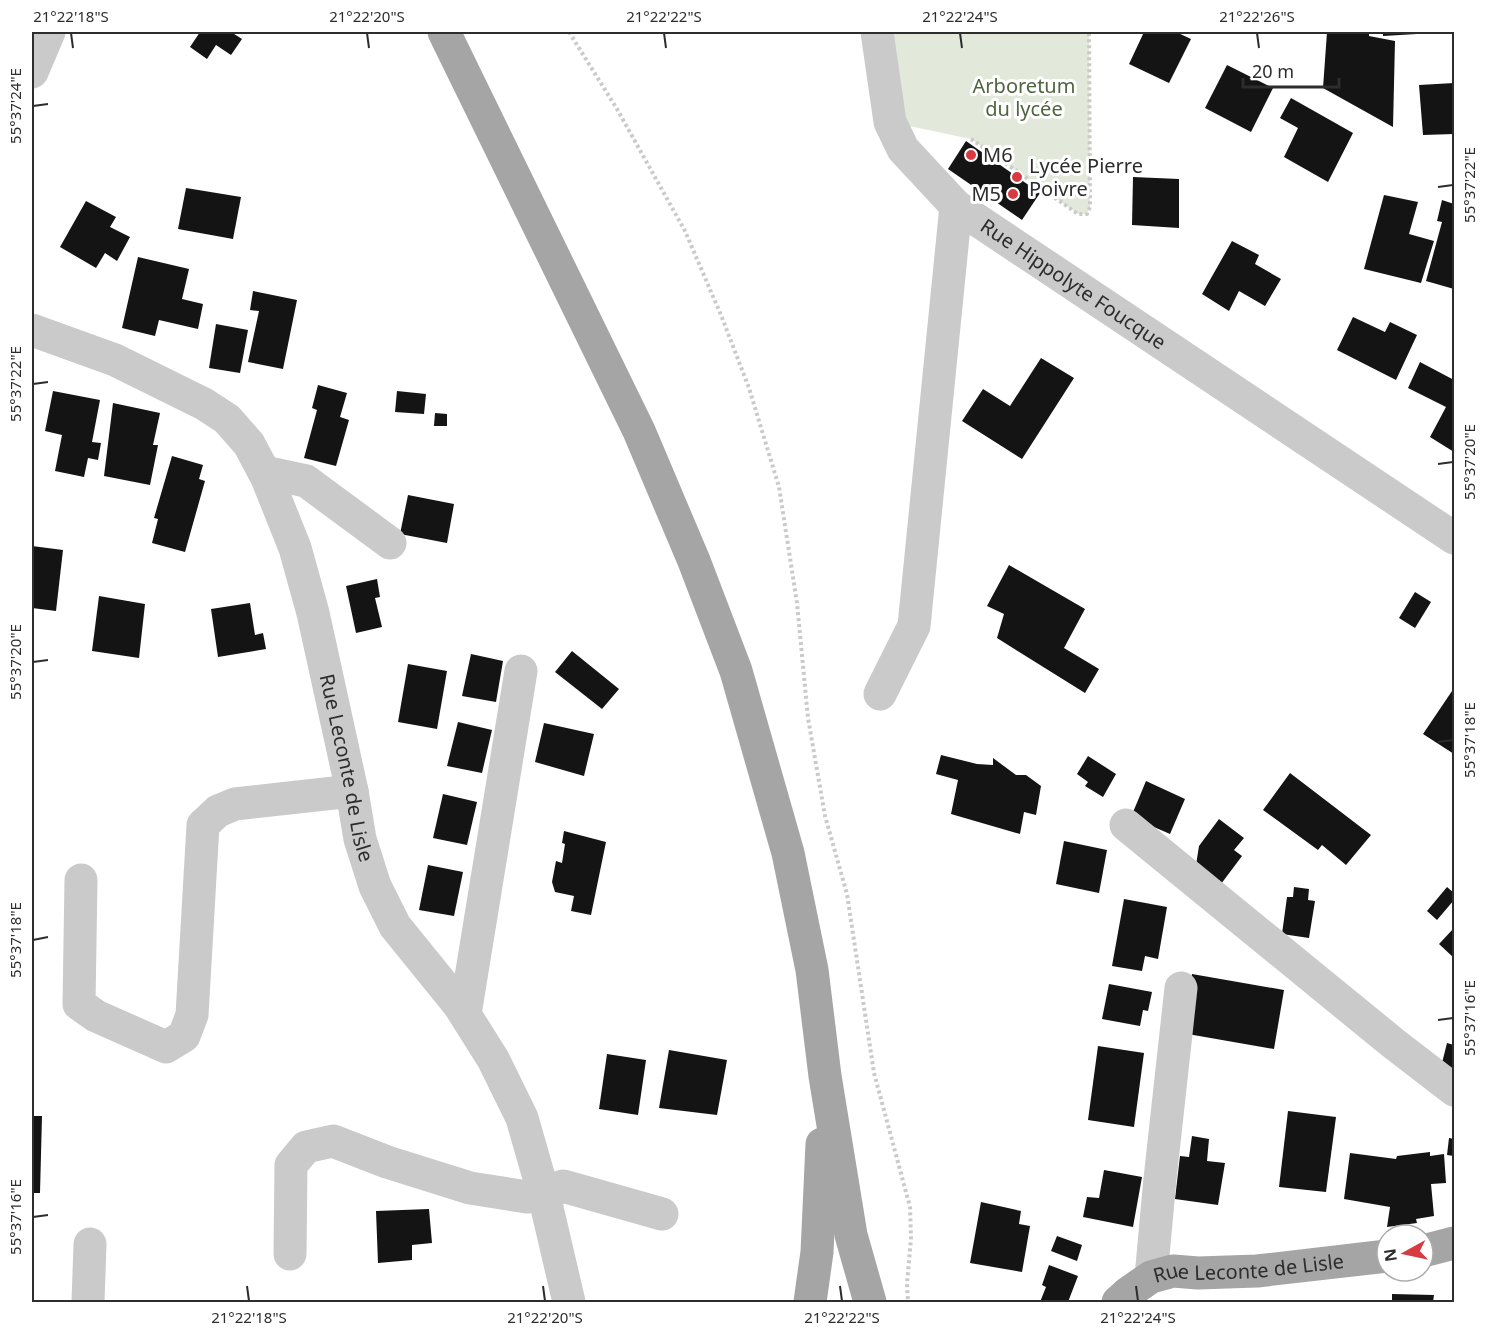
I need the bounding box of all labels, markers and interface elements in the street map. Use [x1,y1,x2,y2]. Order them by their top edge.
text: 21°22'18"S [33,6,109,26]
text: 21°22'20"S [329,6,405,26]
text: 21°22'22"S [626,6,702,26]
text: 21°22'24"S [922,6,998,26]
text: 21°22'26"S [1219,6,1295,26]
scale bar [1243,51,1339,89]
text: 20 m [1252,59,1294,83]
text: 55°37'24"E [5,68,25,144]
park label: Arboretum du lycée [973,72,1075,122]
place label: M6 [983,141,1013,168]
text: 55°37'22"E [1459,147,1479,223]
marker: M6 [964,148,978,162]
place label: Lycée Pierre Poivre [1029,152,1143,202]
marker: Lycée Pierre Poivre [1010,170,1024,184]
place label: M5 [971,180,1001,207]
marker: M5 [1006,187,1020,201]
street label: Rue Hippolyte Foucque [975,212,1172,355]
text: 55°37'22"E [5,346,25,422]
text: 55°37'20"E [1459,424,1479,500]
text: 55°37'20"E [5,624,25,700]
street label: Rue Leconte de Lisle [314,671,380,865]
text: 55°37'18"E [1459,702,1479,778]
text: 55°37'18"E [5,902,25,978]
text: 55°37'16"E [1459,980,1479,1056]
text: 55°37'16"E [5,1179,25,1255]
north arrow [1375,1223,1435,1283]
street label: Rue Leconte de Lisle [1150,1247,1345,1289]
text: N [1378,1247,1402,1263]
text: 21°22'18"S [211,1307,287,1327]
text: 21°22'20"S [507,1307,583,1327]
text: 21°22'22"S [804,1307,880,1327]
text: 21°22'24"S [1100,1307,1176,1327]

